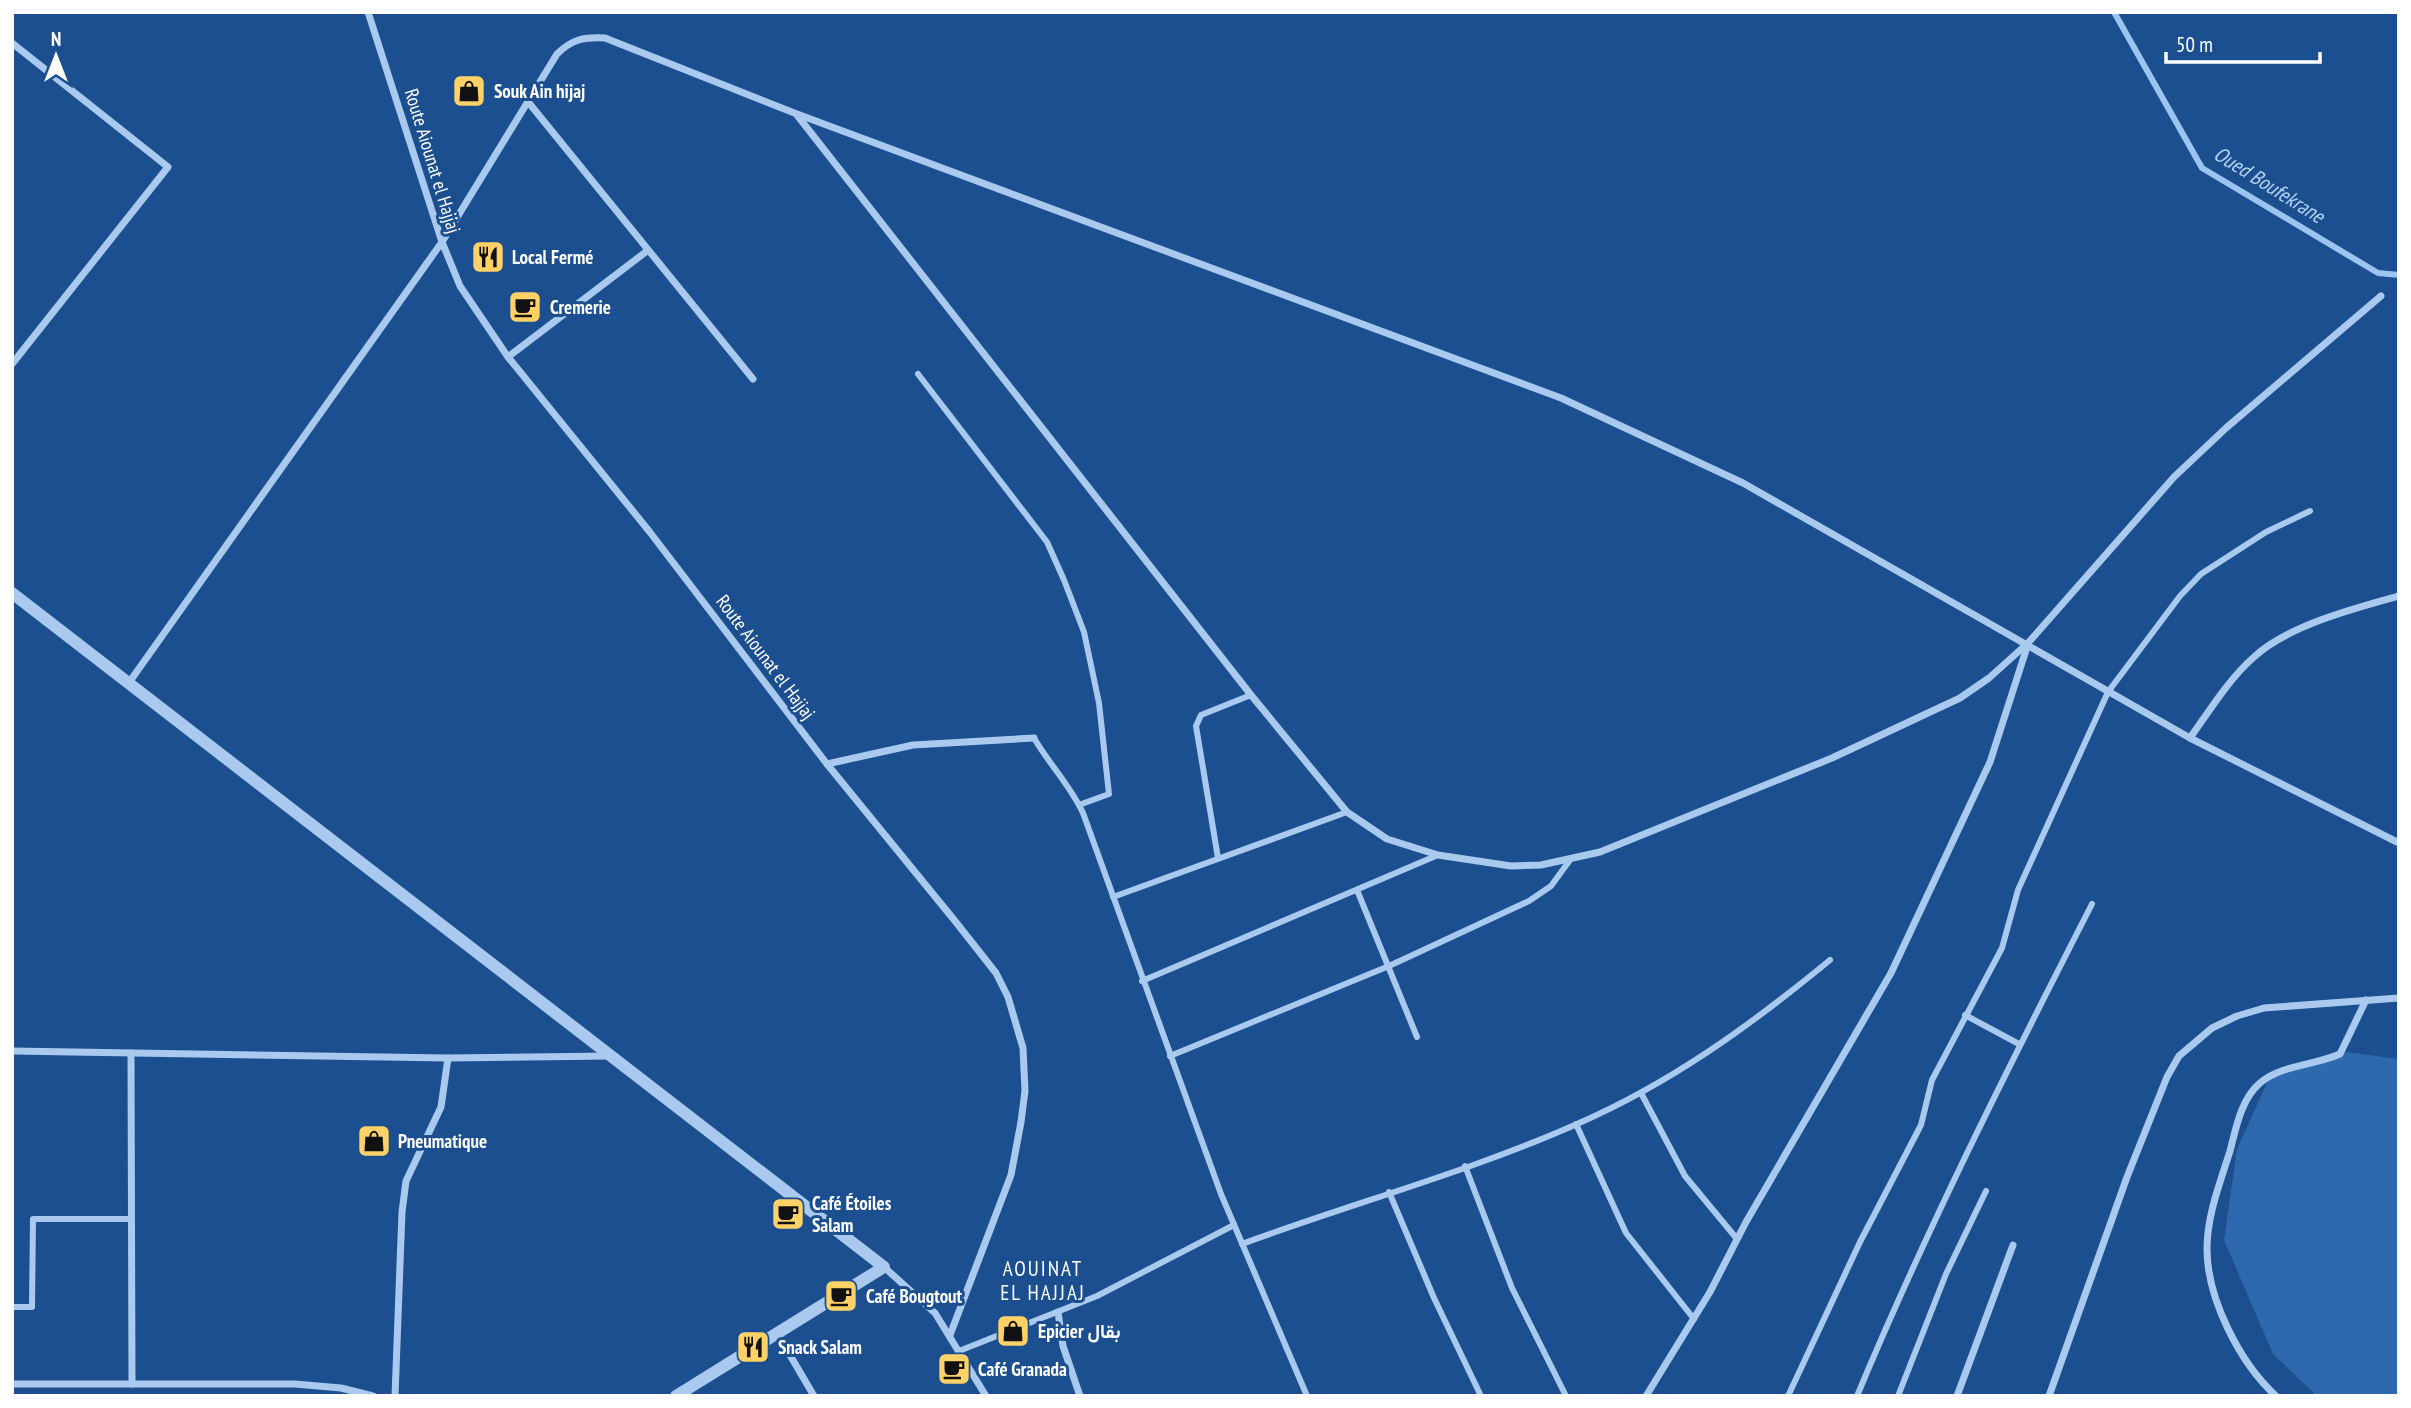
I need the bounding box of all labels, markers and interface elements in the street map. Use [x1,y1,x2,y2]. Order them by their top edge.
north arrow [21,21,91,91]
scale bar [2166,21,2320,65]
text: N [51,27,61,51]
text: 50 m [2176,31,2213,58]
shop icon: Souk Ain hijaj [450,72,488,110]
place label: Souk Ain hijaj [494,79,585,103]
street label: Route Aiounat el Hajjaj [400,86,466,236]
water label: Oued Boufekrane [2209,140,2331,230]
restaurant icon: Local Fermé [469,238,507,276]
place label: Local Fermé [512,245,593,269]
cafe icon: Cremerie [506,288,544,326]
place label: Cremerie [550,295,611,319]
street label: Route Aiounat el Hajjaj [711,590,821,724]
shop icon: Pneumatique [355,1122,393,1160]
place label: Pneumatique [398,1129,487,1153]
place label: Café Étoiles Salam [812,1191,892,1237]
cafe icon: Café Étoiles Salam [769,1195,807,1233]
district label: AOUINAT EL HAJJAJ [1000,1255,1086,1306]
cafe icon: Café Bougtout [822,1277,860,1315]
place label: Café Bougtout [866,1284,963,1308]
shop icon: Epicier بقال [994,1312,1032,1350]
place label: Epicier بقال [1038,1319,1121,1343]
restaurant icon: Snack Salam [734,1328,772,1366]
place label: Snack Salam [778,1335,862,1359]
cafe icon: Café Granada [935,1350,973,1388]
place label: Café Granada [978,1357,1067,1381]

